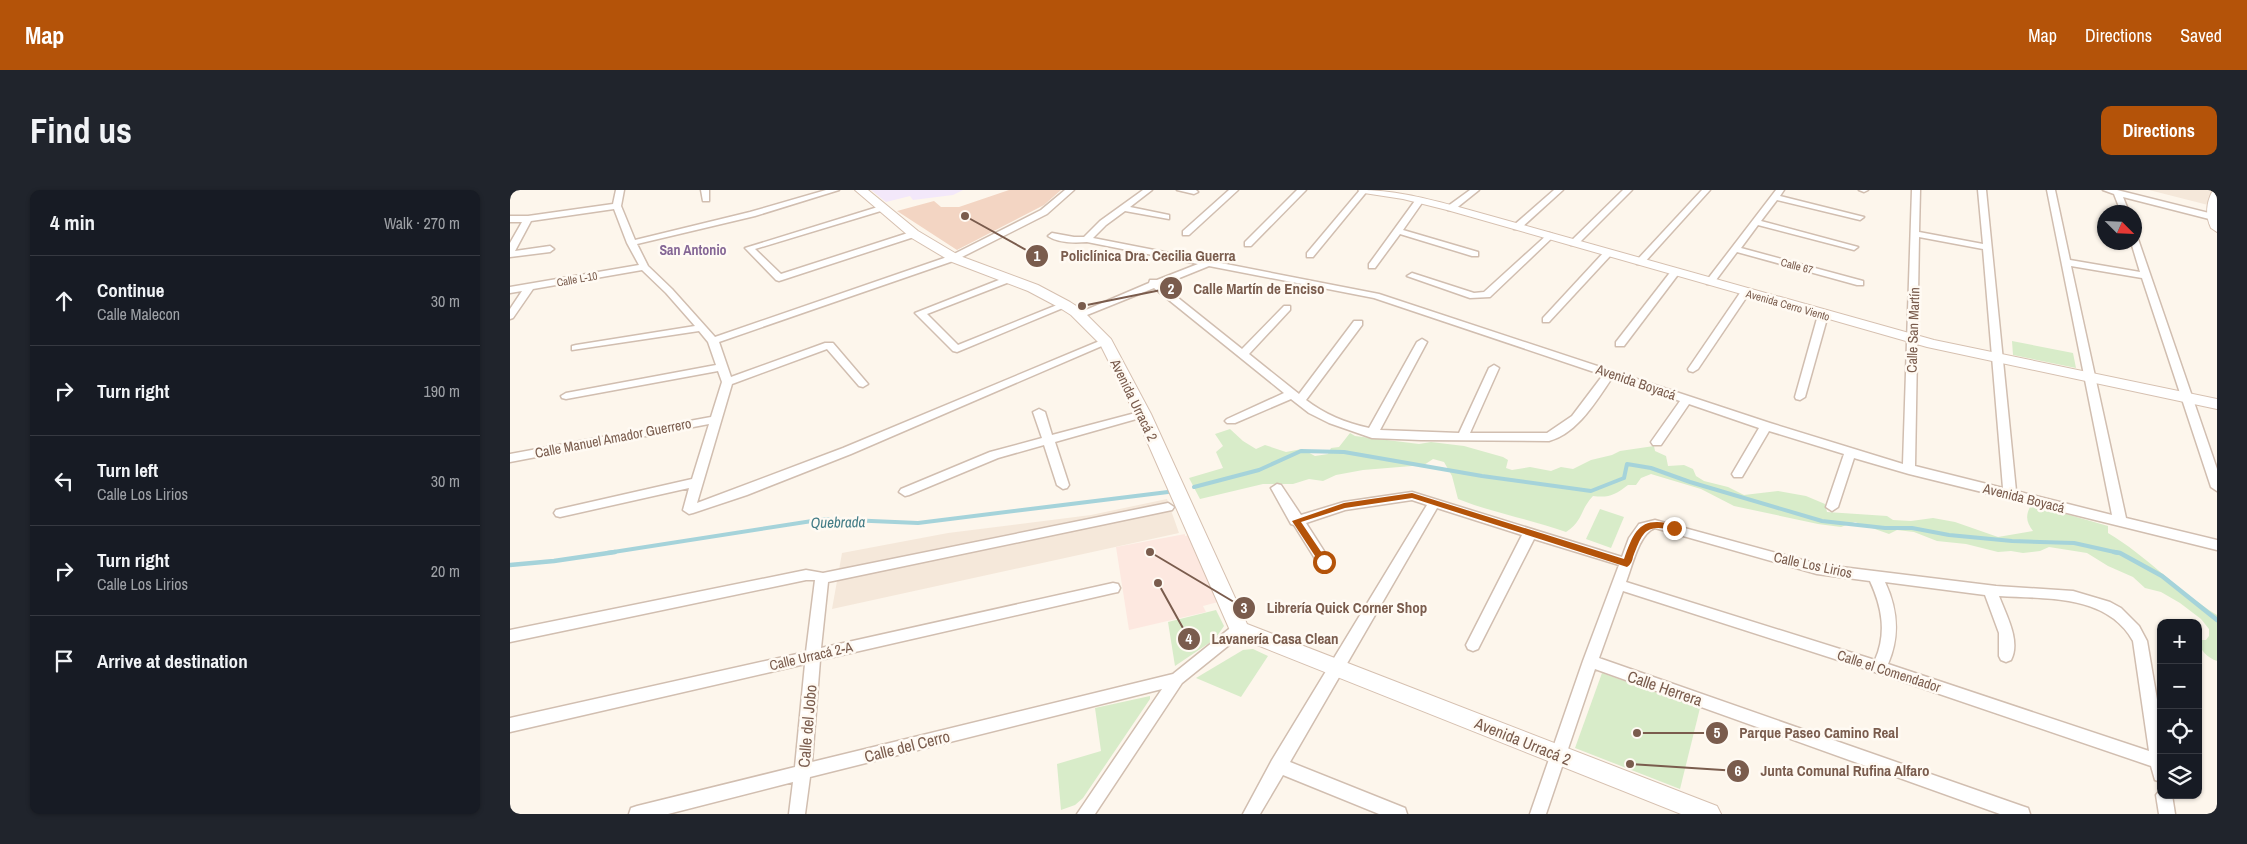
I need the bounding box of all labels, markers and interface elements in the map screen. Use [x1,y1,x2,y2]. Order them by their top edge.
text: Map [25,19,64,51]
text: Map [2028,23,2057,48]
text: Directions [2085,23,2152,48]
text: Saved [2180,23,2222,48]
button: Directions [2101,106,2217,155]
text: Find us [30,107,132,154]
north arrow [2097,205,2142,250]
text: 4 min [50,208,95,237]
text: Walk · 270 m [384,212,460,234]
district label: San Antonio [659,241,727,259]
callout: Policlínica Dra. Cecilia Guerra [1025,241,1245,271]
text: 1 [1034,245,1041,266]
text: Policlínica Dra. Cecilia Guerra [1060,245,1236,266]
street label: Calle 67 [1779,255,1815,277]
street label: Calle L-10 [556,269,598,289]
callout: Calle Martín de Enciso [1158,273,1334,303]
text: Continue [97,277,165,303]
text: 2 [1168,278,1175,299]
text: Calle Martín de Enciso [1193,278,1325,299]
street label: Avenida Cerro Viento [1744,286,1831,324]
icon: ahead [50,287,78,315]
street label: Calle San Martín [1903,287,1923,373]
text: 30 m [431,290,460,312]
text: Calle Malecon [97,303,180,325]
street label: Avenida Urracá 2 [1106,355,1162,444]
street label: Avenida Boyacá [1593,360,1679,404]
icon: right [50,377,78,405]
text: Turn right [97,378,169,404]
text: 190 m [424,380,460,402]
street label: Calle Manuel Amador Guerrero [533,414,693,462]
text: Turn left [97,457,158,483]
icon: left [50,467,78,495]
text: 30 m [431,470,460,492]
street label: Avenida Boyacá [1980,479,2067,517]
text: Calle Los Lirios [97,483,188,505]
water label: Quebrada [810,511,866,533]
route end [1663,517,1686,540]
text: Turn right [97,547,169,573]
street label: Calle Los Lirios [1772,548,1854,582]
route start [1313,551,1336,574]
icon: right [50,557,78,585]
text: 20 m [431,560,460,582]
text: Calle Los Lirios [97,573,188,595]
callout: Librería Quick Corner Shop [1232,593,1437,623]
text: 3 [1241,597,1248,618]
text: Librería Quick Corner Shop [1267,597,1427,618]
map controls [2157,619,2202,799]
button: + [2157,619,2202,664]
callout: Lavanería Casa Clean [1176,624,1349,654]
text: 4 [1186,628,1193,649]
text: Lavanería Casa Clean [1211,628,1339,649]
street label: Calle Urracá 2-A [768,638,855,674]
street label: Calle el Comendador [1835,646,1943,696]
icon: arrive [50,647,78,675]
text: Arrive at destination [97,648,248,674]
button: − [2157,664,2202,709]
street label: Calle Herrera [1625,665,1706,711]
street label: Calle del Jobo [792,684,822,768]
button: locate [2157,709,2202,754]
street label: Avenida Urracá 2 [1471,711,1574,770]
callout: Parque Paseo Camino Real [1704,718,1909,748]
text: 5 [1714,722,1721,743]
text: Parque Paseo Camino Real [1739,722,1899,743]
street label: Calle del Cerro [862,725,952,767]
button: layers [2157,754,2202,799]
callout: Junta Comunal Rufina Alfaro [1726,756,1940,786]
text: 6 [1735,760,1742,781]
text: Junta Comunal Rufina Alfaro [1760,760,1930,781]

